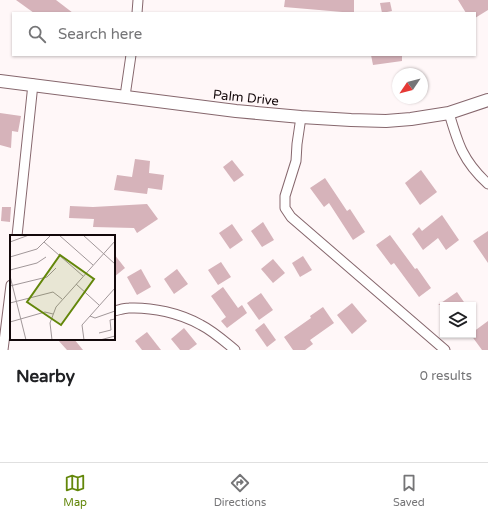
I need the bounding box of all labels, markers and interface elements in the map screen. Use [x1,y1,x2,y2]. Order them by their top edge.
search box [12,12,476,56]
icon: search [26,23,48,45]
text: Search here [58,25,142,43]
north arrow [392,68,428,104]
street label: Palm Drive [212,87,280,109]
inset map [10,235,115,340]
map controls [440,302,476,338]
button: layers [440,302,476,338]
text: Nearby [16,366,75,387]
text: 0 results [420,368,472,384]
tab: Map [63,472,87,509]
tab: Directions [214,472,266,509]
tab: Saved [393,472,425,509]

